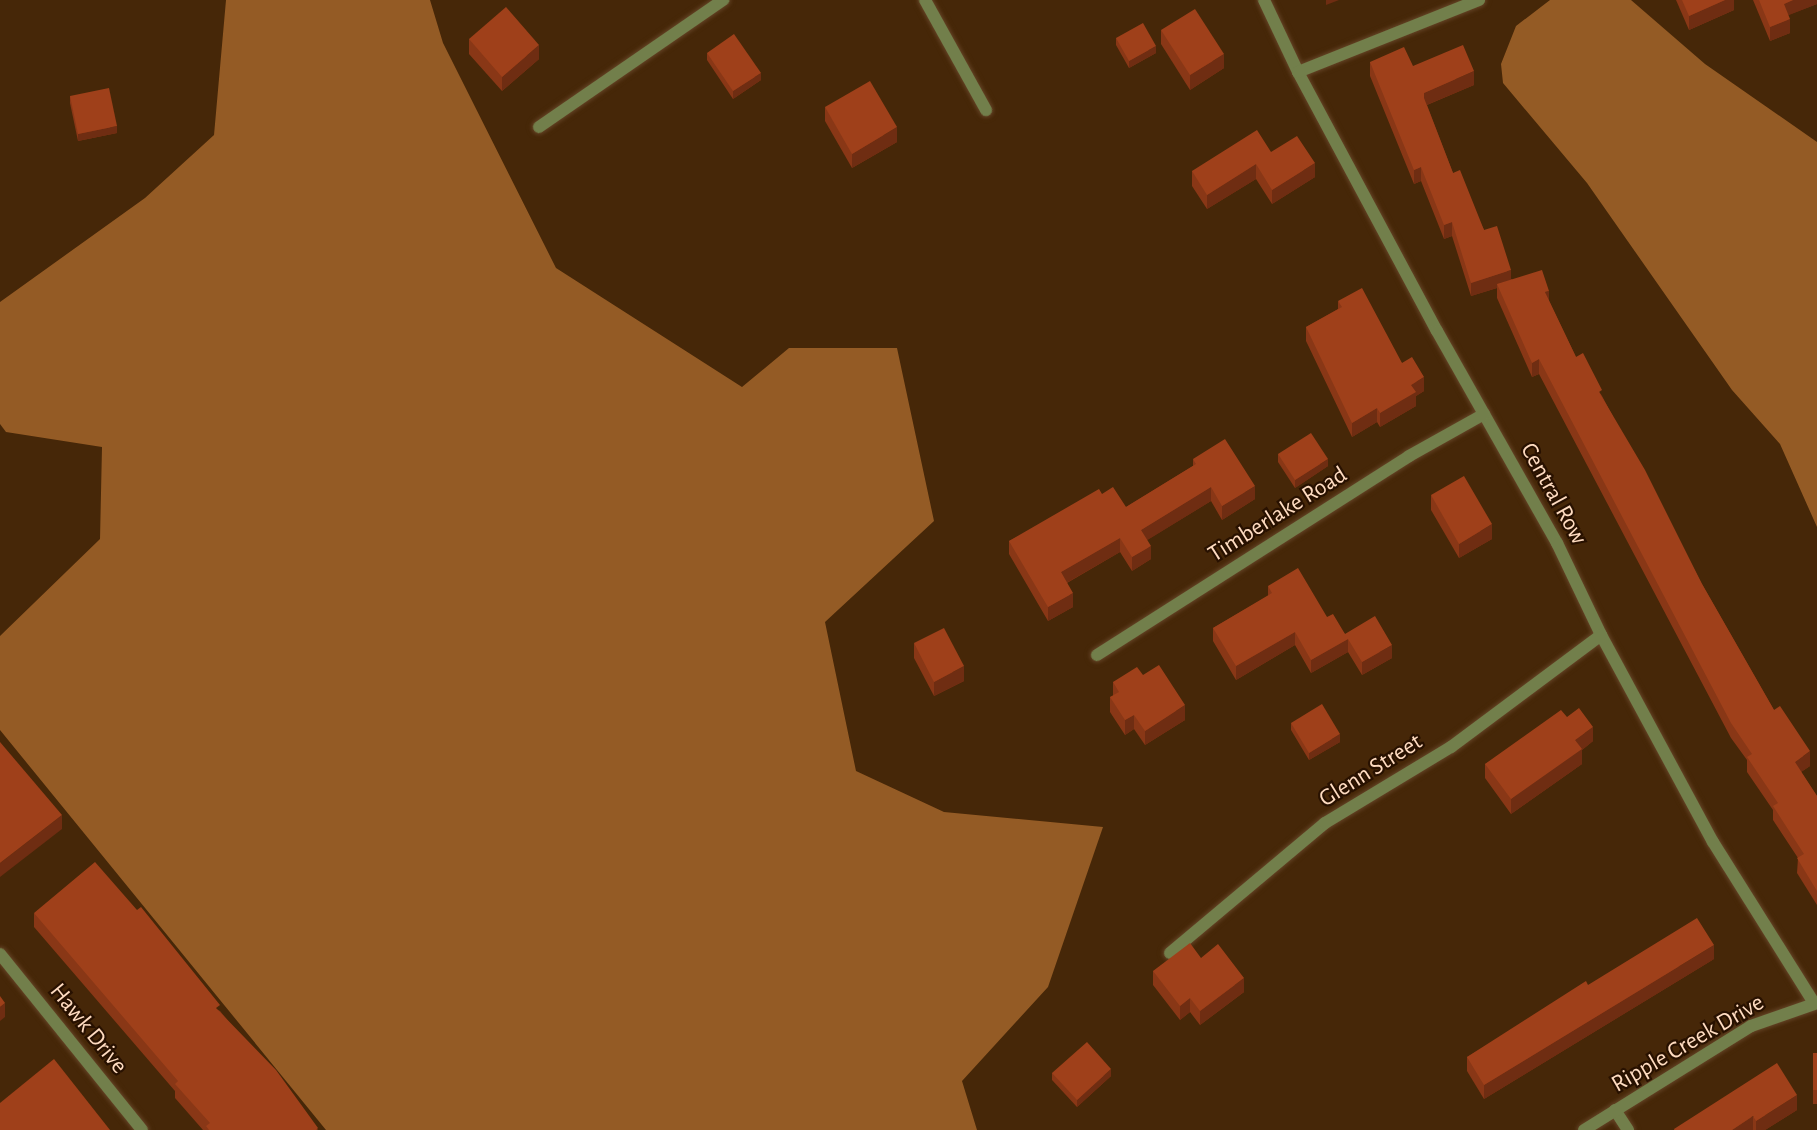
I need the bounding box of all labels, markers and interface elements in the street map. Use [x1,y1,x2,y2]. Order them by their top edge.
street label: Central Row [1513,438,1593,550]
street label: Timberlake Road [1203,461,1353,569]
street label: Glenn Street [1314,728,1428,814]
street label: Hawk Drive [43,978,133,1080]
street label: Ripple Creek Drive [1607,989,1769,1099]

